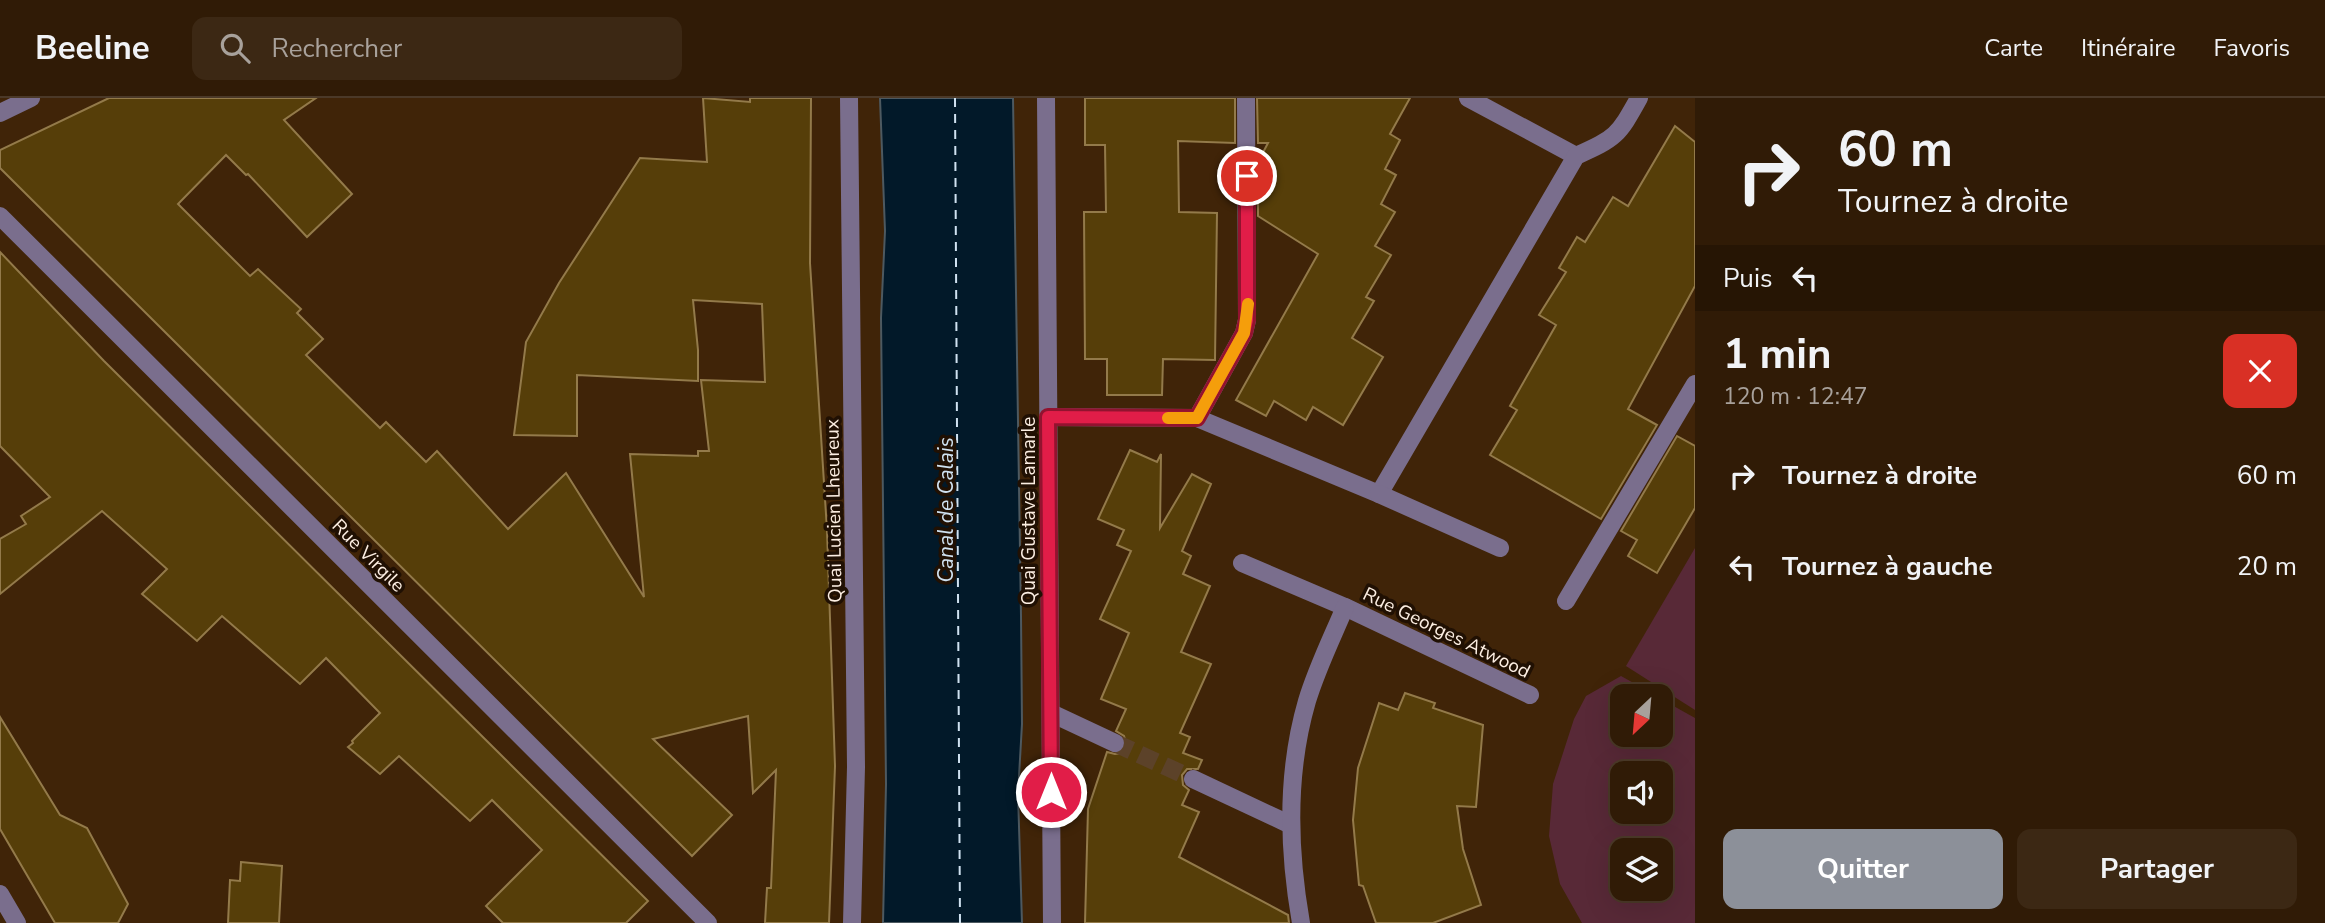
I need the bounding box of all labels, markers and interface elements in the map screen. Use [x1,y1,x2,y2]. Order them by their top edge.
search box [192,17,682,80]
text: Beeline [35,26,150,71]
icon: search [216,29,254,67]
text: Rechercher [272,31,402,66]
text: Carte [1984,32,2043,64]
text: Itinéraire [2081,32,2175,64]
text: Favoris [2213,32,2290,64]
text: 60 m [1838,116,1953,183]
icon: right [1723,126,1814,217]
pin [1217,146,1277,206]
icon: arrive [1228,157,1266,195]
text: Tournez à droite [1838,180,2069,223]
icon: left [1786,259,1824,297]
text: Puis [1723,261,1772,296]
text: 1 min [1723,326,1832,383]
button: close [2223,334,2297,408]
text: 120 m · 12:47 [1723,381,1868,412]
street label: Quai Gustave Lamarle [1016,417,1042,605]
street label: Quai Lucien Lheureux [819,419,849,603]
water label: Canal de Calais [932,437,960,583]
icon: right [1723,457,1761,495]
text: Tournez à droite [1782,458,1977,493]
text: 60 m [2237,458,2297,493]
street label: Rue Virgile [326,513,411,598]
icon: left [1723,548,1761,586]
text: Tournez à gauche [1782,549,1993,584]
text: 20 m [2237,549,2297,584]
street label: Rue Georges Atwood [1359,581,1535,685]
north arrow [1610,684,1673,747]
map controls [1610,684,1673,901]
position arrow [1014,755,1088,829]
button: sound [1610,761,1673,824]
button: Quitter [1723,829,2003,909]
button: Partager [2017,829,2297,909]
button: layers [1610,838,1673,901]

